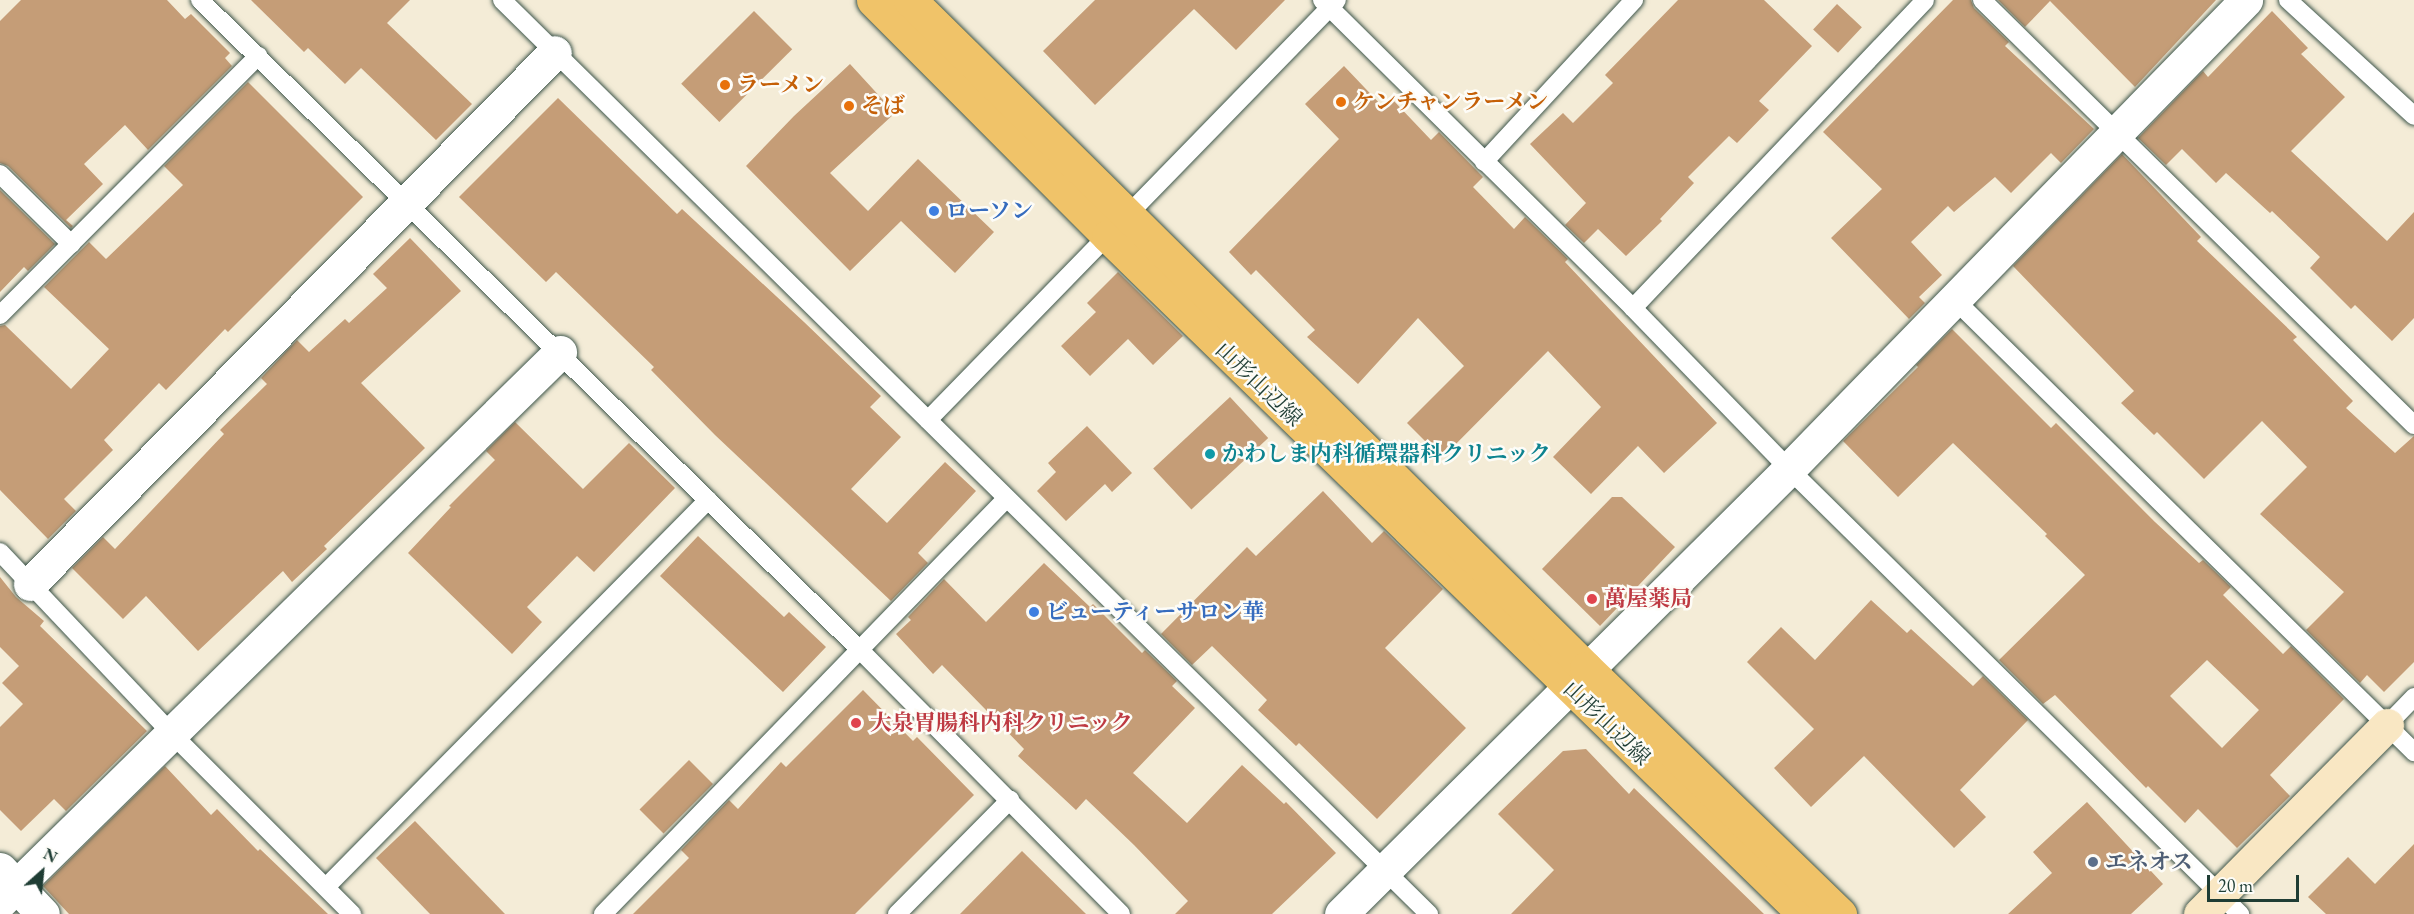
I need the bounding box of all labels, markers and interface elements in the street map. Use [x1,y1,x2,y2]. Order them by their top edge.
place label: ラーメン [737,72,825,98]
marker: ラーメン [718,78,732,92]
place label: ケンチャンラーメン [1353,89,1551,115]
place label: そば [861,93,905,119]
marker: ケンチャンラーメン [1334,95,1348,109]
marker: そば [842,99,856,113]
place label: ローソン [946,198,1034,224]
marker: ローソン [927,204,941,218]
street label: 山形山辺線 [1210,336,1308,432]
place label: かわしま内科循環器科クリニック [1222,441,1552,467]
marker: かわしま内科循環器科クリニック [1203,447,1217,461]
place label: 萬屋薬局 [1604,586,1692,612]
marker: 萬屋薬局 [1585,592,1599,606]
place label: ビューティーサロン華 [1046,599,1266,625]
marker: ビューティーサロン華 [1027,605,1041,619]
street label: 山形山辺線 [1558,675,1656,771]
place label: 大泉胃腸科内科クリニック [870,710,1134,736]
marker: 大泉胃腸科内科クリニック [847,714,865,732]
north arrow [12,842,72,902]
text: N [40,843,61,868]
place label: エネオス [2105,849,2193,875]
marker: エネオス [2086,855,2100,869]
scale bar [2210,863,2302,901]
text: 20 m [2218,874,2253,897]

